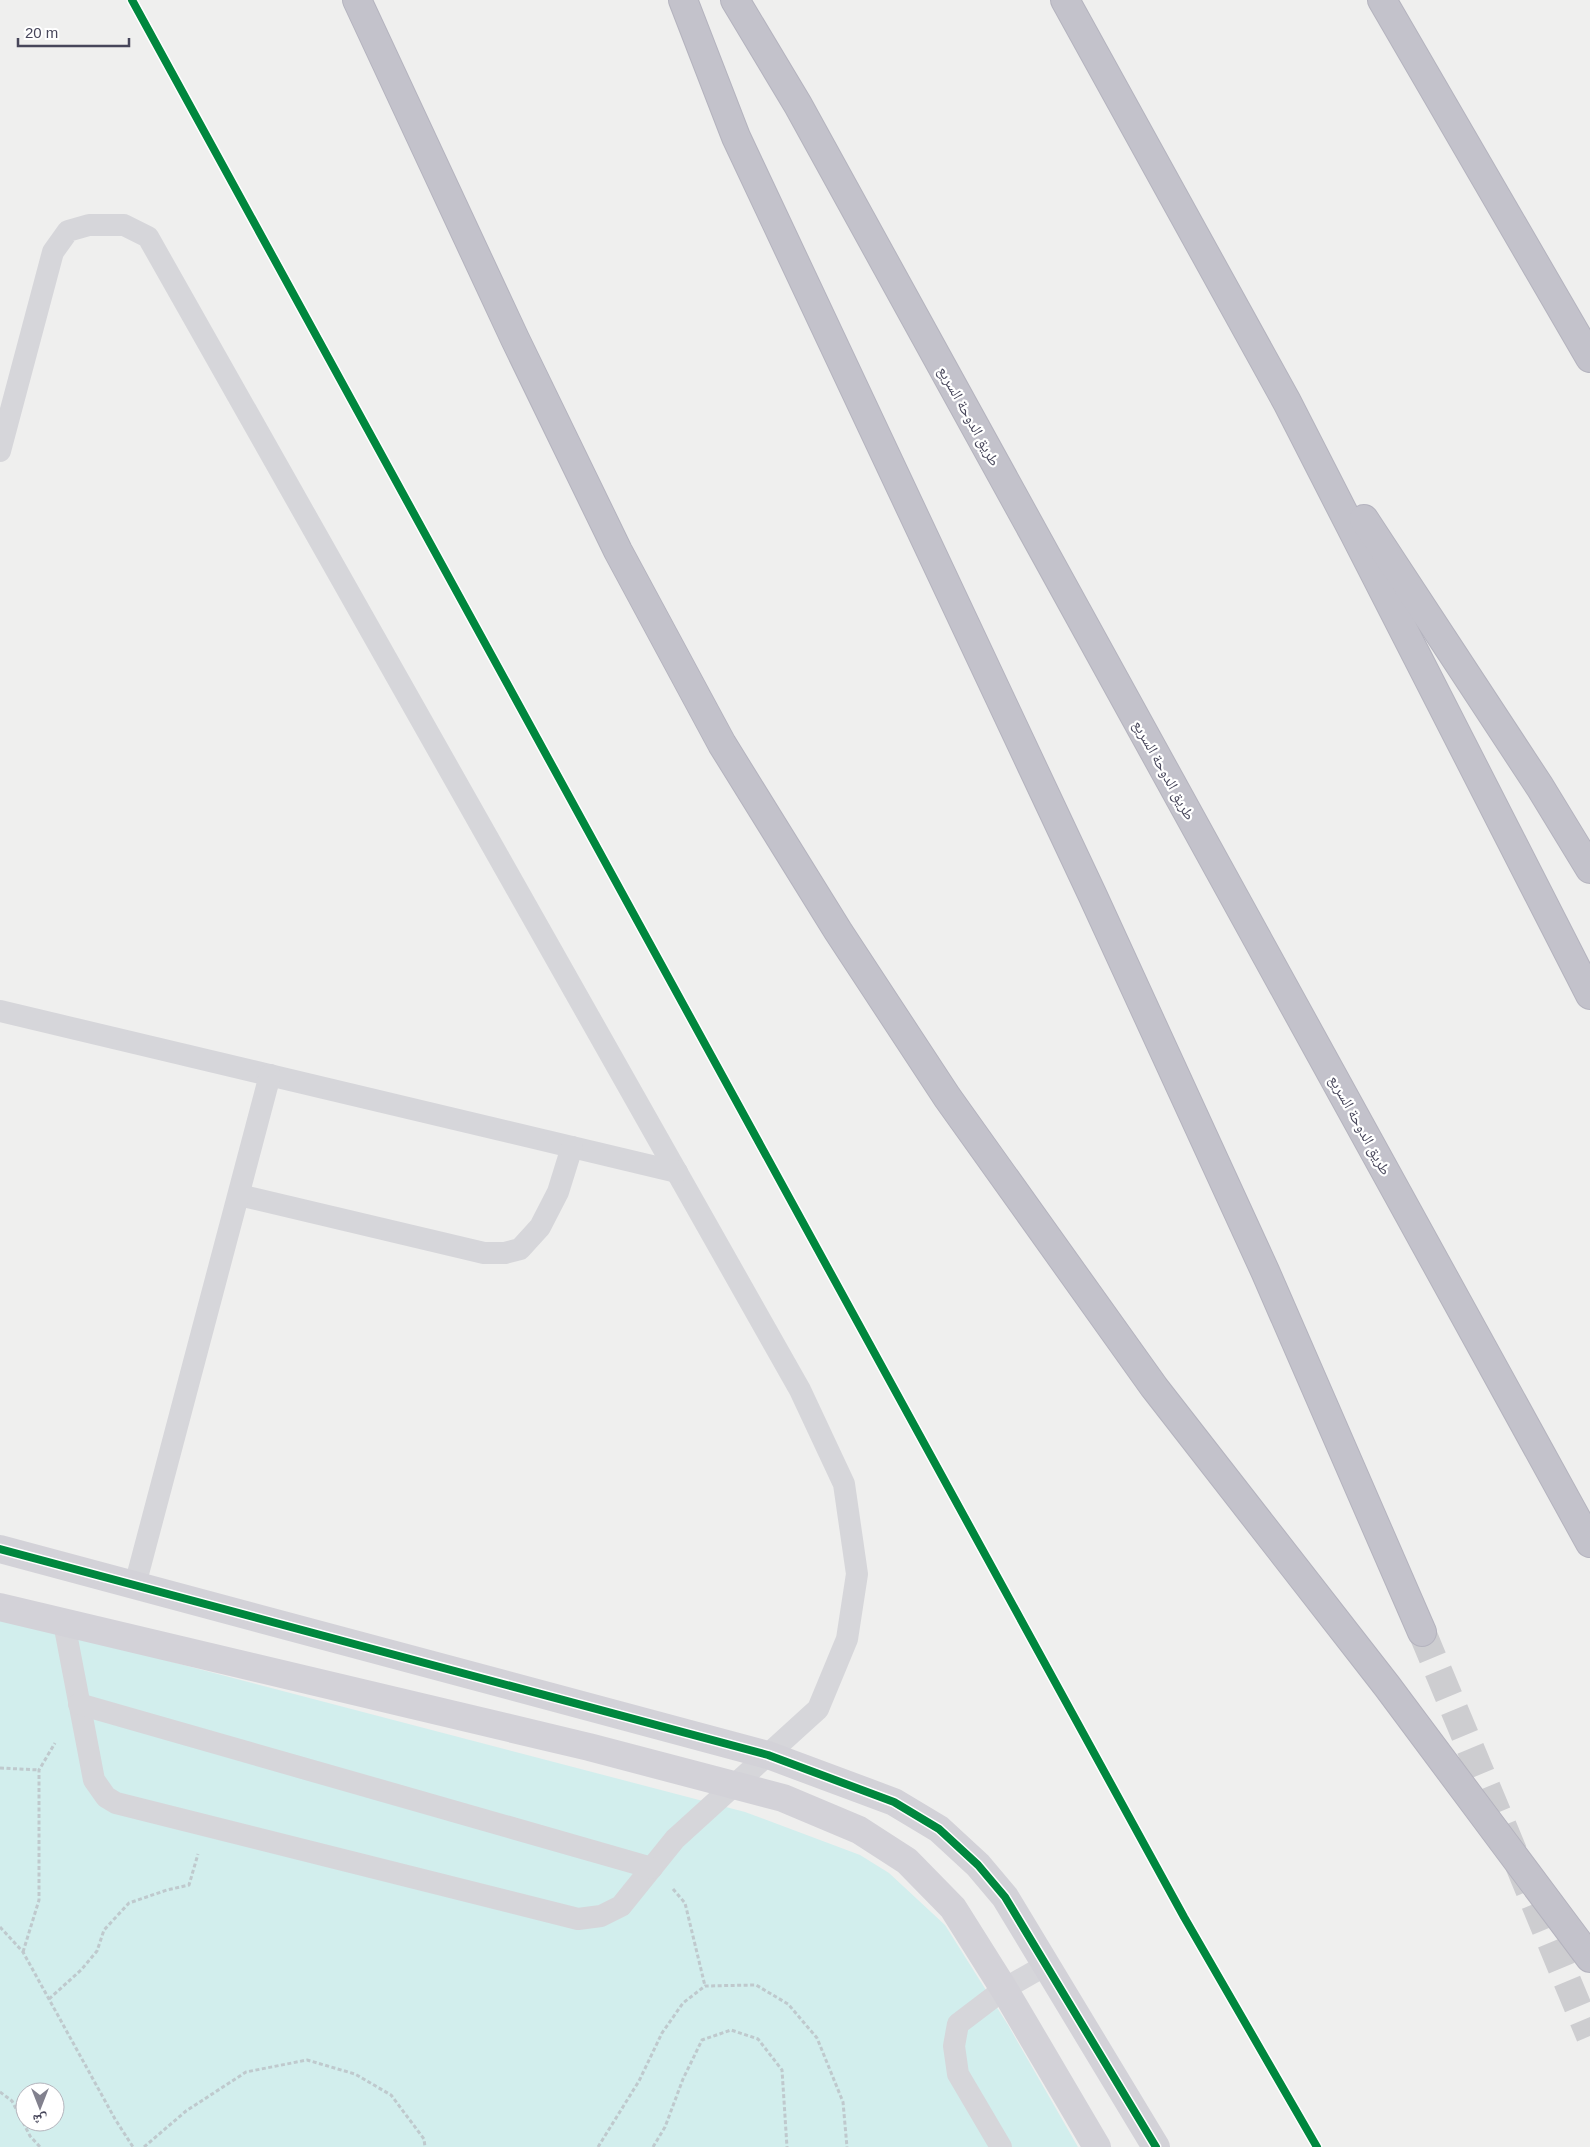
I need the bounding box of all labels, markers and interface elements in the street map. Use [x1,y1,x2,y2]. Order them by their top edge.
scale bar [18,15,129,47]
text: 20 m [25,24,58,41]
street label: طريق الدوحة السريع [933,363,1004,470]
street label: طريق الدوحة السريع [1128,717,1199,824]
street label: طريق الدوحة السريع [1324,1072,1395,1179]
north arrow [15,2082,65,2132]
text: ش [32,2111,47,2128]

